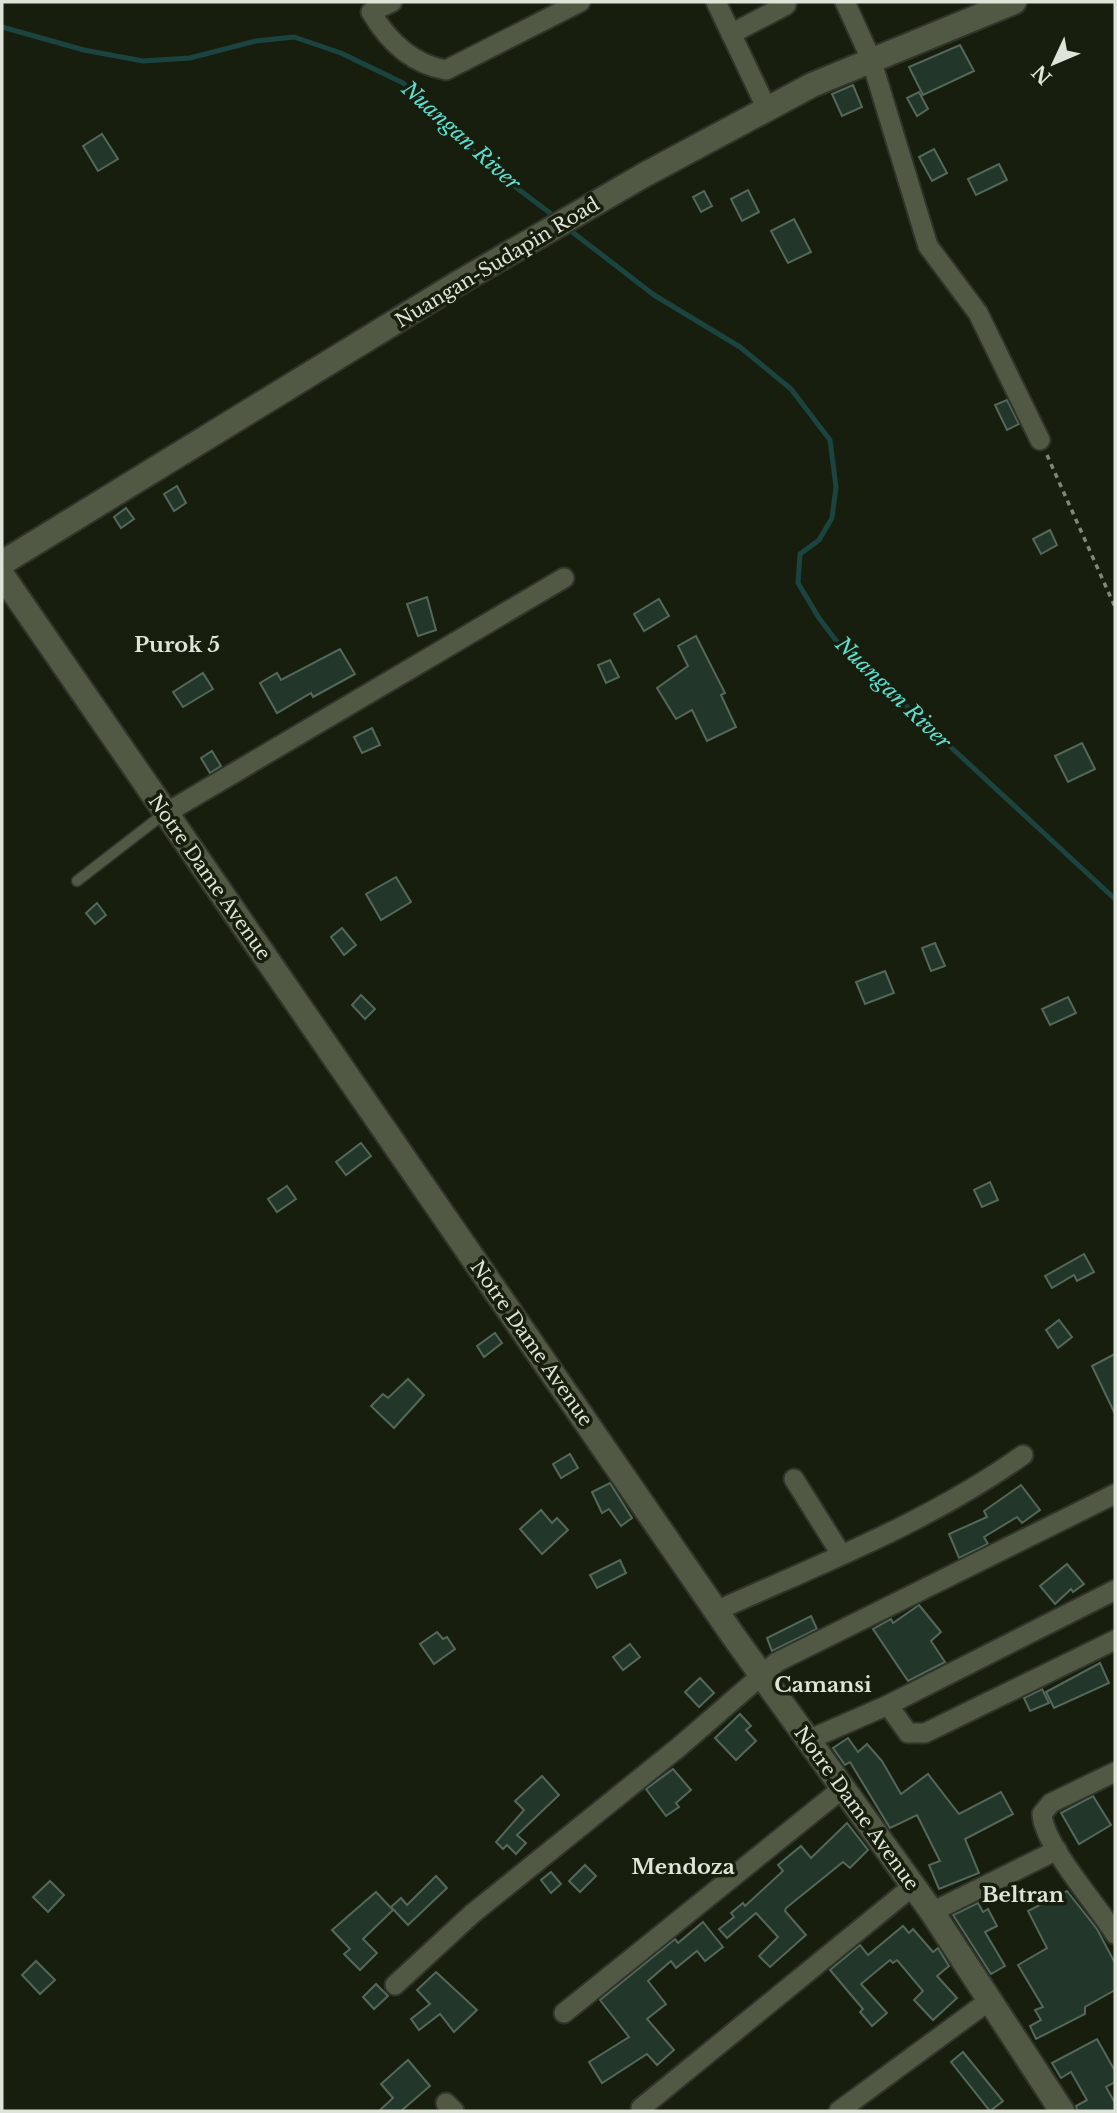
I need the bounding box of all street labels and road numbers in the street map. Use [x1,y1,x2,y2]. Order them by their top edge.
street label: Nuangan-Sudapin Road [391,192,603,332]
street label: Notre Dame Avenue [144,790,275,965]
street label: Notre Dame Avenue [466,1256,597,1431]
street label: Notre Dame Avenue [789,1722,924,1895]

